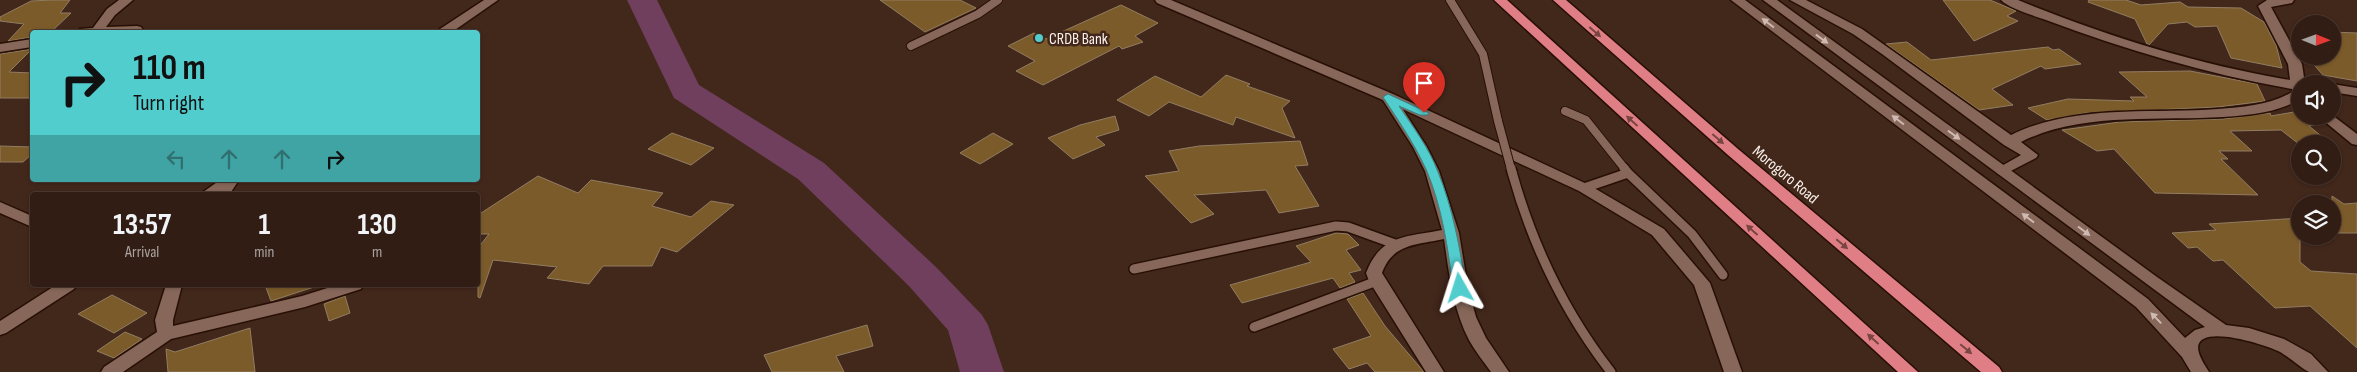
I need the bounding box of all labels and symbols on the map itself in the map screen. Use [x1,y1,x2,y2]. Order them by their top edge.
north arrow [2291,15,2341,65]
one-way arrow [1761,18,1775,28]
one-way arrow [1589,26,1601,38]
place label: CRDB Bank [1049,30,1108,49]
marker: CRDB Bank [1033,32,1045,44]
one-way arrow [1815,34,1829,44]
pin [1403,62,1445,113]
one-way arrow [1626,115,1639,126]
one-way arrow [1891,115,1905,125]
one-way arrow [1947,129,1960,140]
one-way arrow [1711,133,1723,145]
street label: Morogoro Road [1748,142,1822,208]
one-way arrow [2022,212,2035,223]
one-way arrow [1747,224,1759,236]
one-way arrow [2077,226,2091,236]
one-way arrow [1835,239,1848,250]
position arrow [1433,261,1485,313]
one-way arrow [2150,312,2162,324]
one-way arrow [1867,333,1879,345]
one-way arrow [1960,343,1972,354]

